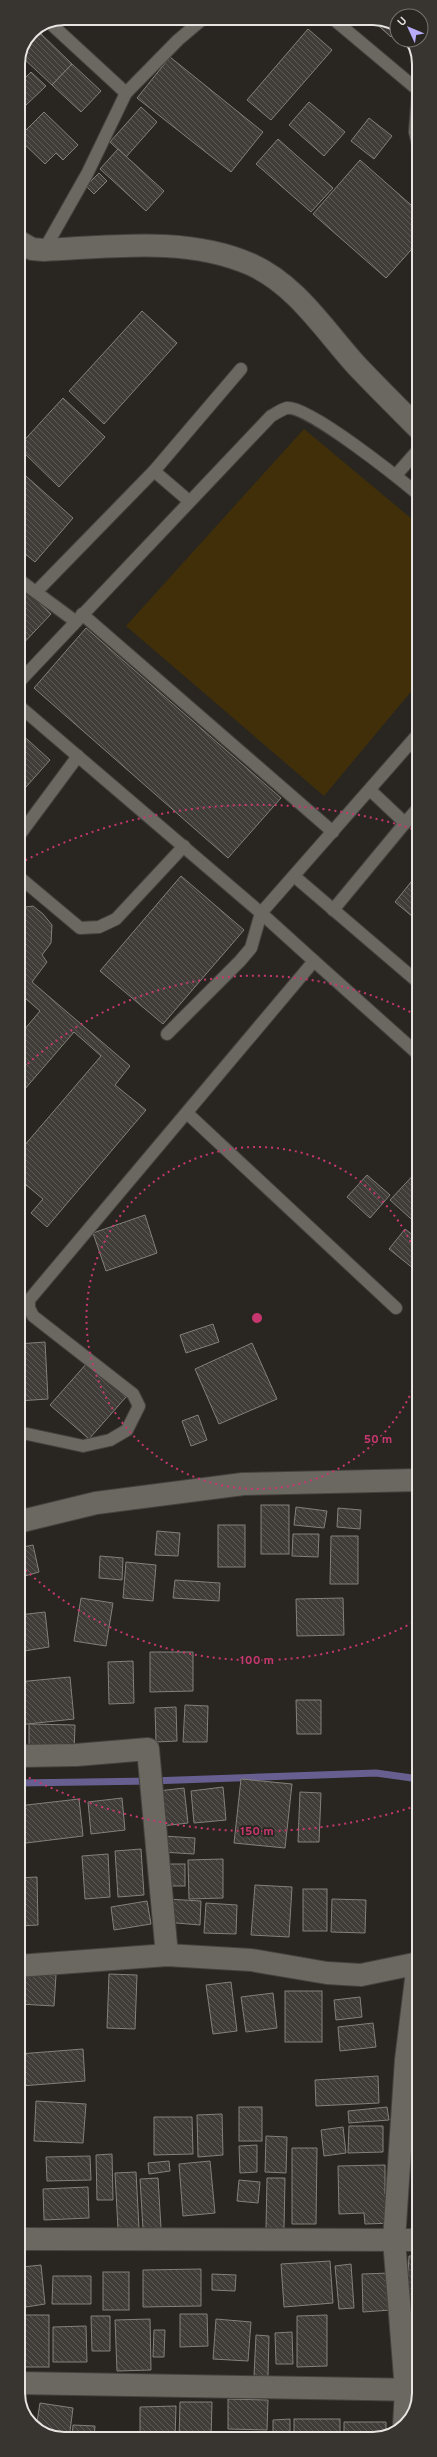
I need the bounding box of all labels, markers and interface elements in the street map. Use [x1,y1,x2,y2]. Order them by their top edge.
north arrow [389,8,429,48]
text: U [395,14,410,29]
centre of rings [250,1311,264,1325]
text: 50 m [364,1432,392,1448]
text: 100 m [240,1653,274,1669]
text: 150 m [240,1824,274,1840]

